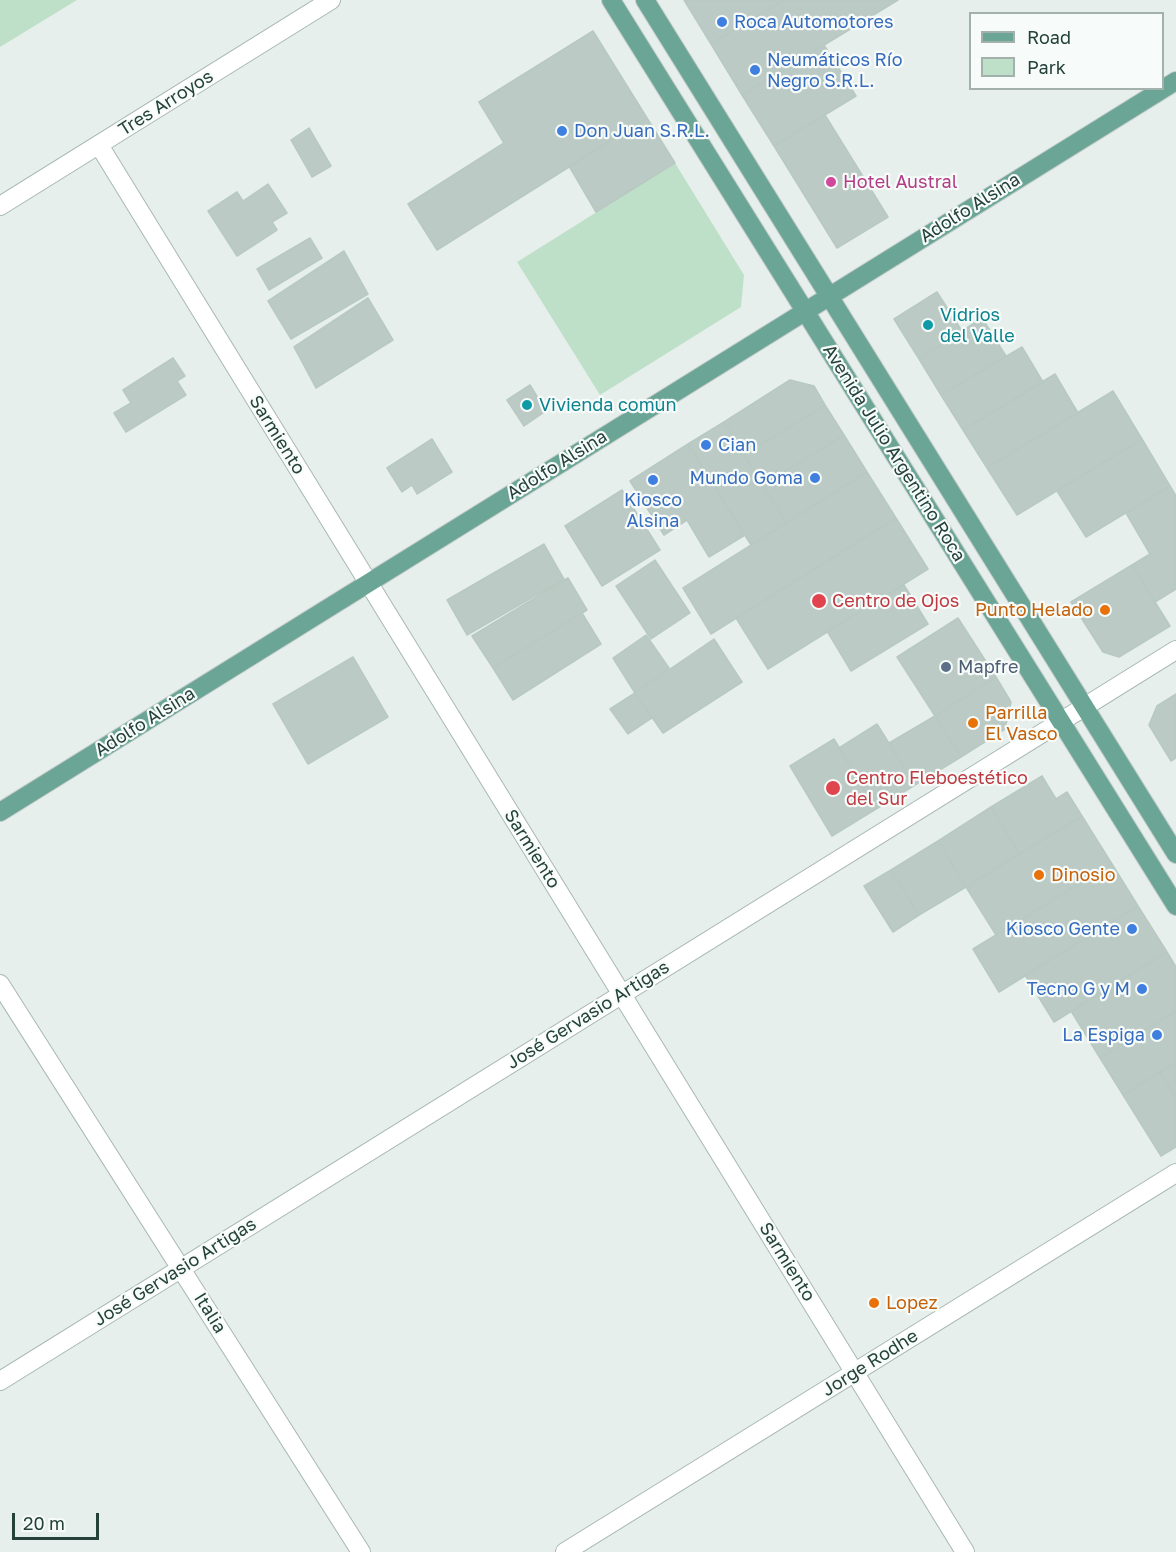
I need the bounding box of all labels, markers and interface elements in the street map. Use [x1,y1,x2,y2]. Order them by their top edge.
place label: Roca Automotores [734,11,893,33]
legend [969,12,1164,90]
marker: Roca Automotores [715,15,729,29]
text: Road [1027,26,1071,48]
place label: Neumáticos Río Negro S.R.L. [767,49,902,92]
text: Park [1027,56,1066,78]
marker: Neumáticos Río Negro S.R.L. [748,63,762,77]
street label: Tres Arroyos [115,65,217,141]
place label: Don Juan S.R.L. [574,120,710,142]
marker: Don Juan S.R.L. [555,124,569,138]
street label: Adolfo Alsina [916,169,1024,247]
place label: Hotel Austral [843,171,957,193]
marker: Hotel Austral [824,175,838,189]
place label: Vidrios del Valle [940,304,1015,346]
marker: Vidrios del Valle [921,318,935,332]
street label: Avenida Julio Argentino Roca [818,340,970,566]
street label: Sarmiento [244,392,310,478]
place label: Vivienda comun [539,394,677,416]
marker: Vivienda comun [520,398,534,412]
street label: Adolfo Alsina [503,426,611,504]
place label: Cian [718,434,756,456]
marker: Cian [699,438,713,452]
place label: Mundo Goma [690,467,803,489]
marker: Mundo Goma [808,471,822,485]
marker: Kiosco Alsina [646,473,660,487]
place label: Kiosco Alsina [624,489,682,532]
place label: Centro de Ojos [832,590,959,612]
marker: Centro de Ojos [810,592,828,610]
place label: Punto Helado [975,599,1093,621]
marker: Punto Helado [1098,603,1112,617]
place label: Mapfre [958,656,1018,678]
marker: Mapfre [939,660,953,674]
street label: Adolfo Alsina [91,683,199,761]
place label: Parrilla El Vasco [985,702,1058,744]
marker: Parrilla El Vasco [966,716,980,730]
place label: Centro Fleboestético del Sur [846,767,1028,810]
marker: Centro Fleboestético del Sur [824,779,842,797]
street label: Sarmiento [499,806,565,892]
place label: Dinosio [1051,864,1115,886]
marker: Dinosio [1032,868,1046,882]
place label: Kiosco Gente [1006,918,1120,940]
marker: Kiosco Gente [1125,922,1139,936]
street label: José Gervasio Artigas [503,956,673,1074]
place label: Tecno G y M [1027,978,1130,1000]
marker: Tecno G y M [1135,982,1149,996]
place label: La Espiga [1062,1024,1145,1046]
marker: La Espiga [1150,1028,1164,1042]
street label: José Gervasio Artigas [90,1213,260,1331]
street label: Sarmiento [754,1219,820,1305]
street label: Italia [189,1289,231,1337]
place label: Lopez [886,1292,938,1314]
marker: Lopez [867,1296,881,1310]
street label: Jorge Rodhe [818,1325,922,1401]
scale bar [15,1501,102,1539]
text: 20 m [23,1512,65,1534]

